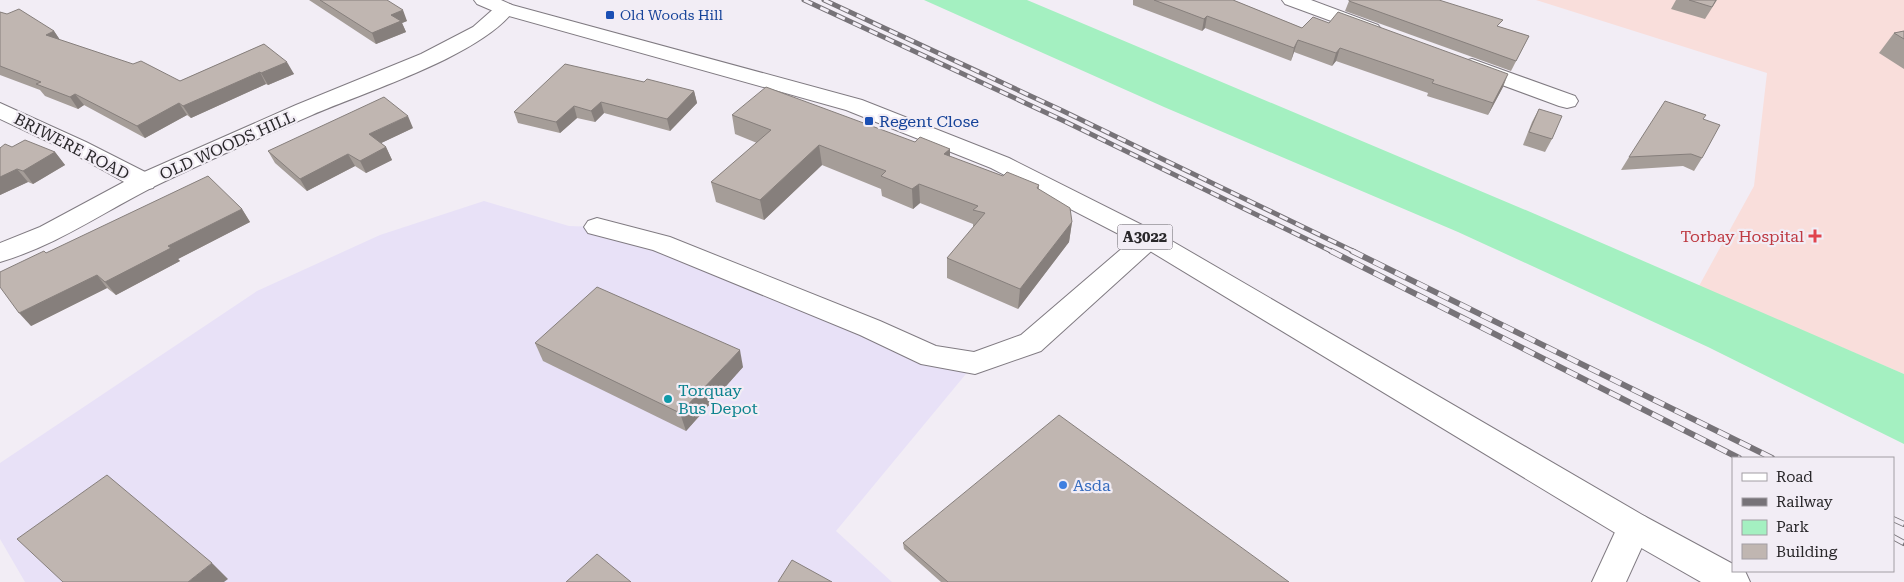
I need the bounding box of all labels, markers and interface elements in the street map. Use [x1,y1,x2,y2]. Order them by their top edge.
place label: Old Woods Hill [620,7,723,23]
marker: Old Woods Hill [604,9,616,21]
street label: OLD WOODS HILL [157,107,298,184]
street label: BRIWERE ROAD [11,109,133,184]
place label: Regent Close [879,112,979,131]
marker: Regent Close [863,115,875,127]
road number: A3022 [1118,224,1172,250]
place label: Torbay Hospital [1680,227,1804,246]
marker: Torbay Hospital [1808,229,1822,243]
place label: Torquay Bus Depot [678,381,758,418]
marker: Torquay Bus Depot [662,393,674,405]
legend [1732,457,1894,572]
text: Road [1776,468,1813,486]
place label: Asda [1073,476,1111,495]
marker: Asda [1057,479,1069,491]
text: Railway [1776,493,1833,511]
text: Park [1776,518,1810,536]
text: Building [1776,543,1838,561]

